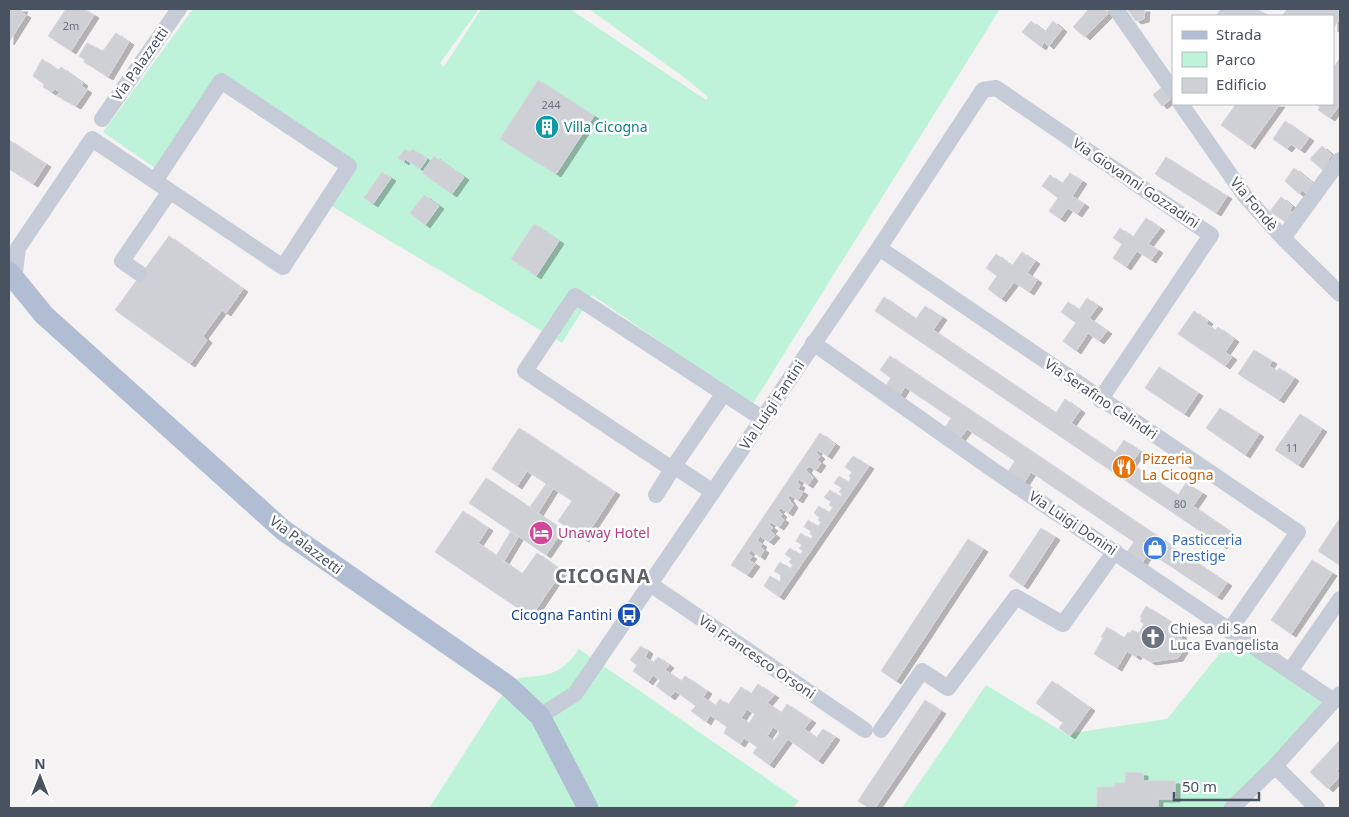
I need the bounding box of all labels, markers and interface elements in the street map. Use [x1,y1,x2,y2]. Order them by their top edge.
legend [1172,15,1334,105]
house number: 2m [63,18,79,33]
street label: Via Palazzetti [107,23,172,104]
text: Strada [1216,24,1262,44]
text: Parco [1216,49,1256,69]
text: Edificio [1216,74,1267,94]
house number: 244 [542,97,561,112]
building icon: Villa Cicogna [534,114,560,140]
place label: Villa Cicogna [564,117,648,136]
street label: Via Giovanni Gozzadini [1069,133,1203,232]
street label: Via Fondè [1226,173,1282,235]
street label: Via Serafino Calindri [1041,354,1161,443]
street label: Via Luigi Fantini [735,356,808,453]
house number: 11 [1286,440,1298,455]
place label: Pizzeria La Cicogna [1142,449,1214,484]
restaurant icon: Pizzeria La Cicogna [1111,454,1137,480]
street label: Via Luigi Donini [1026,486,1121,559]
house number: 80 [1174,496,1186,511]
street label: Via Palazzetti [266,511,346,578]
hotel icon: Unaway Hotel [528,520,554,546]
place label: Unaway Hotel [558,523,650,542]
place label: Pasticceria Prestige [1172,530,1242,565]
shop icon: Pasticceria Prestige [1142,535,1168,561]
district label: CICOGNA [555,563,651,589]
bus stop icon: Cicogna Fantini [616,602,642,628]
place label: Cicogna Fantini [511,605,612,624]
street label: Via Francesco Orsoni [695,610,819,703]
place label: Chiesa di San Luca Evangelista [1170,619,1279,654]
church icon: Chiesa di San Luca Evangelista [1140,624,1166,650]
north arrow [15,752,65,802]
text: N [34,754,46,773]
scale bar [1174,770,1259,802]
text: 50 m [1182,776,1217,796]

